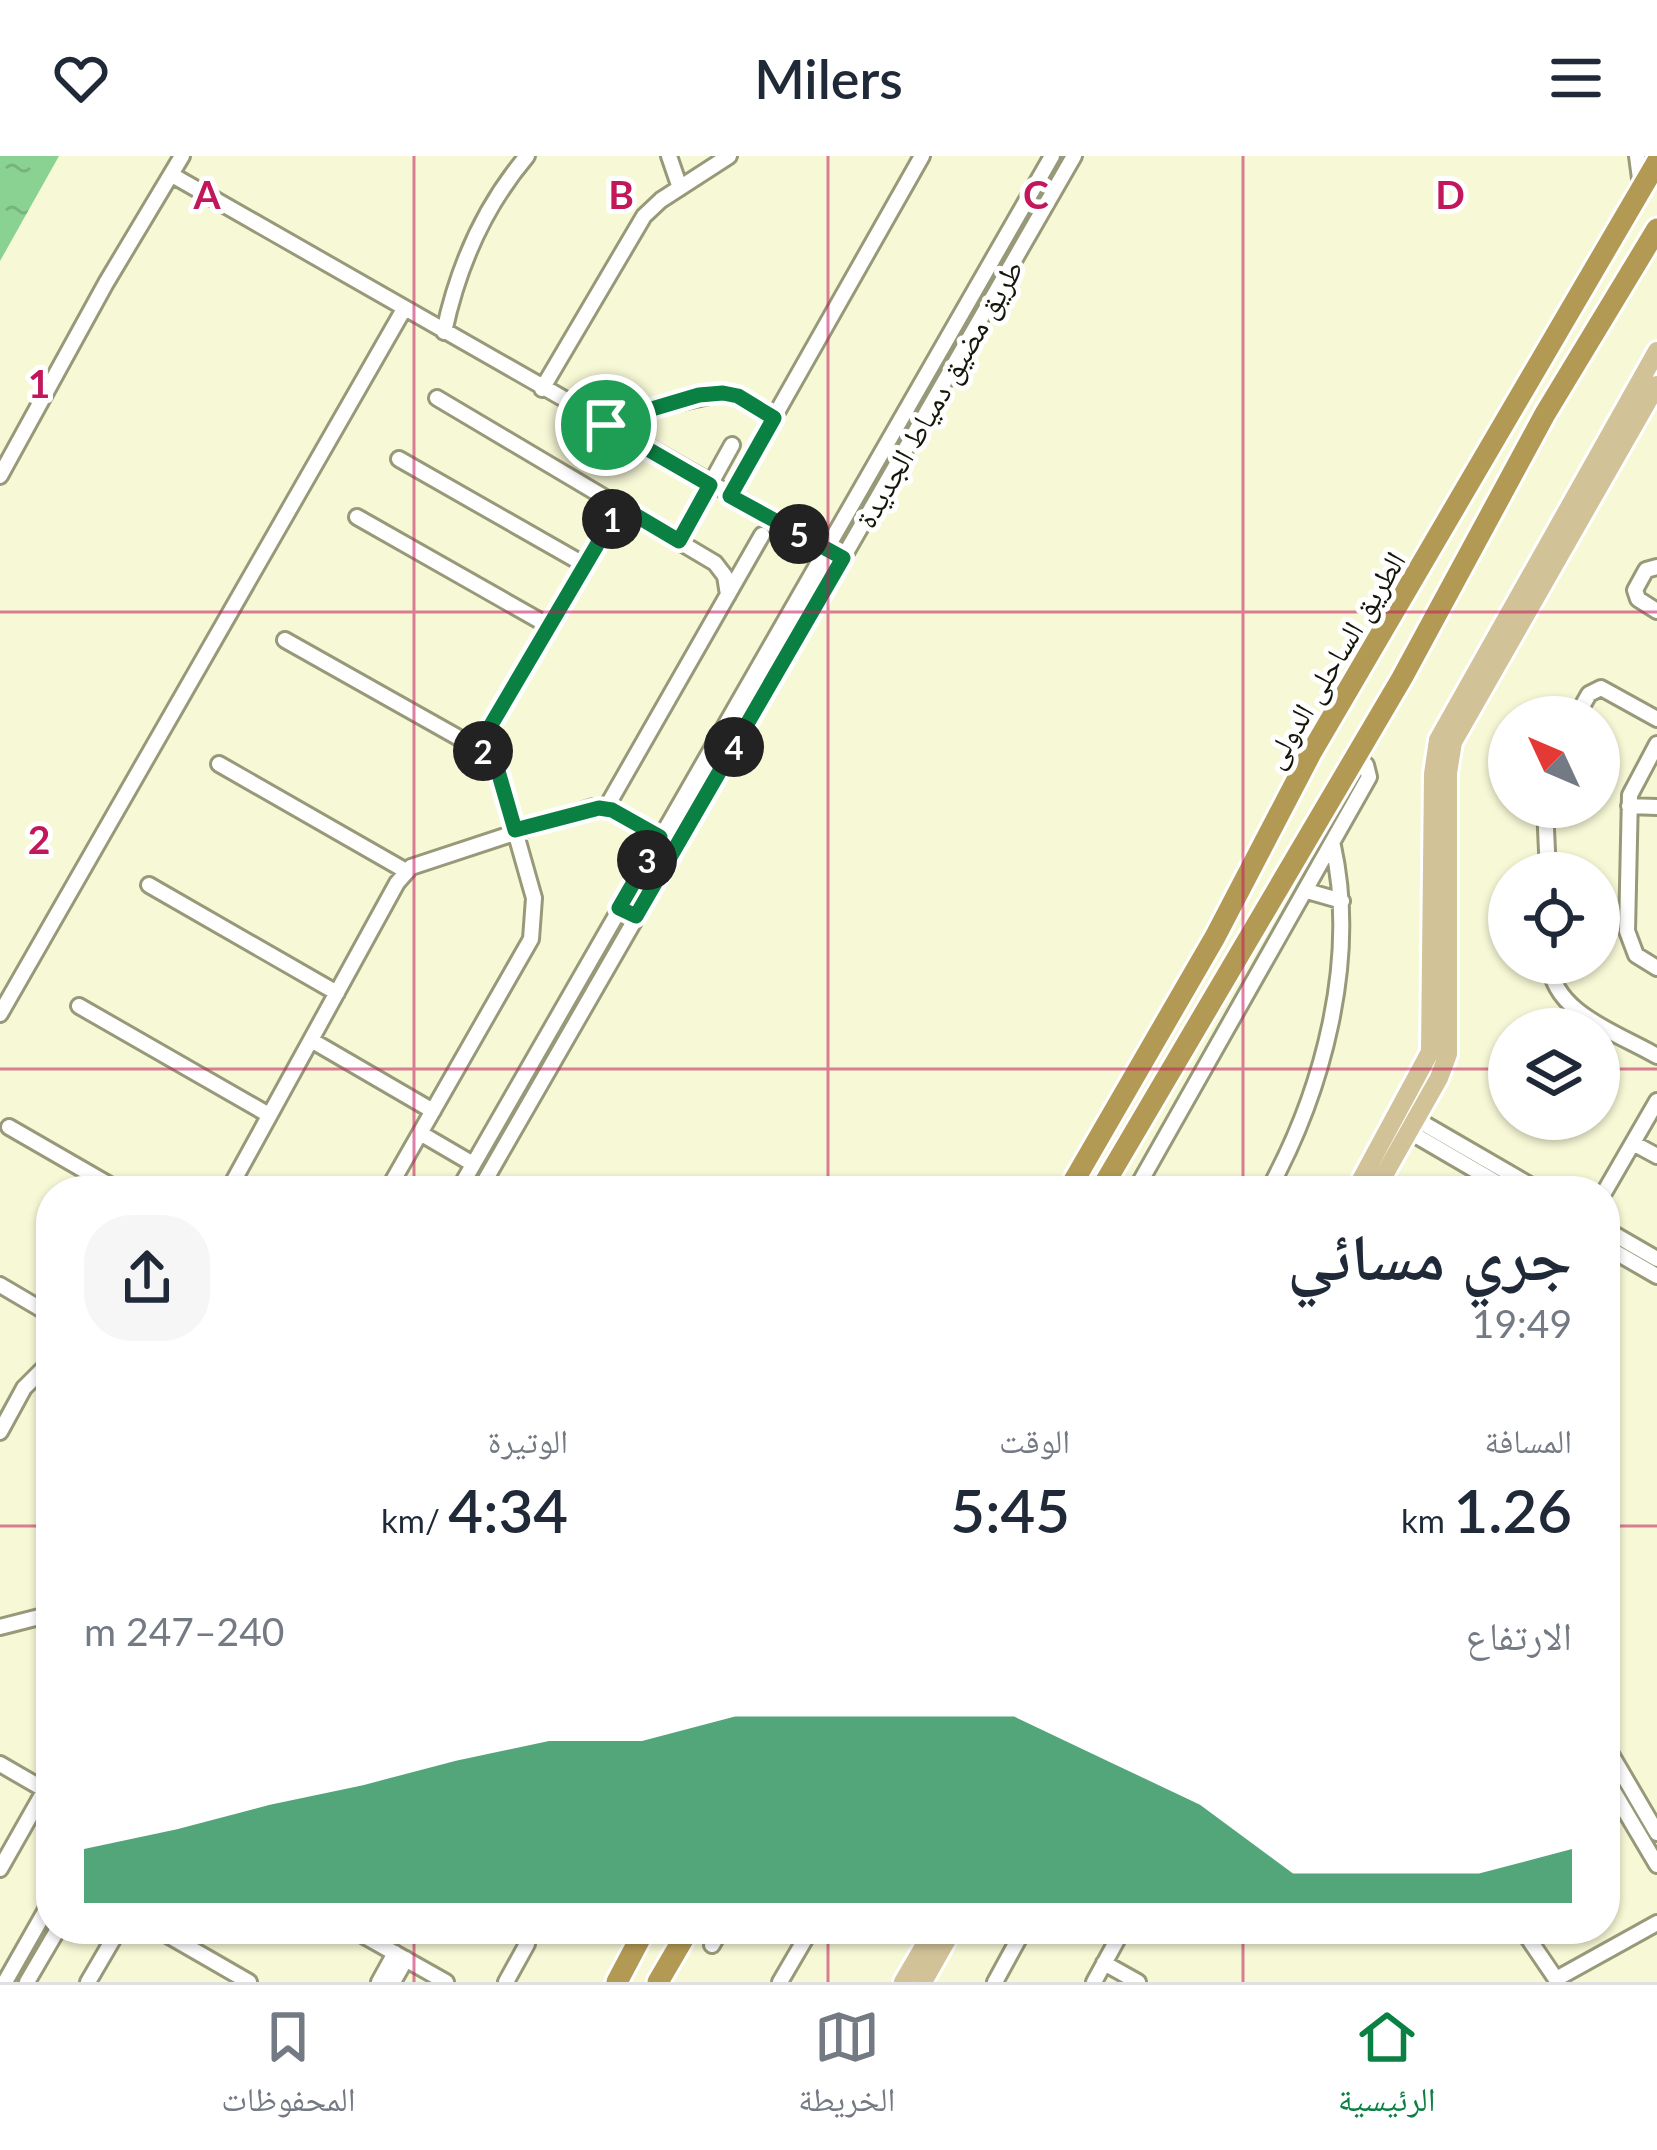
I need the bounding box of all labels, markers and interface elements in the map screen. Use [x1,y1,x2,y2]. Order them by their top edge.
icon: heart [48,45,114,111]
icon: menu [1543,45,1609,111]
text: Milers [754,46,903,111]
text: A [192,171,221,217]
text: B [608,171,634,217]
text: C [1023,171,1049,217]
text: D [1435,171,1465,217]
street label: طريق مضيق دمياط الجديدة [847,253,1031,534]
text: 1 [28,360,50,406]
pin [555,374,657,476]
icon: arrive [573,392,639,458]
pin: 1 [582,489,642,549]
text: 1 [602,499,622,539]
pin: 5 [769,504,829,564]
text: 5 [789,514,809,554]
street label: الطريق الساحلى الدولى [1254,544,1414,775]
north arrow [1488,696,1620,828]
map controls [1488,696,1620,1140]
pin: 4 [704,717,764,777]
pin: 2 [453,721,513,781]
text: 4 [724,727,744,767]
text: 2 [473,731,493,771]
text: 2 [28,816,50,862]
pin: 3 [617,830,677,890]
text: 3 [637,840,657,880]
button: locate [1488,852,1620,984]
button: layers [1488,1008,1620,1140]
button: share [84,1215,210,1341]
text: جري مسائي [1287,1215,1572,1294]
text: 19:49 [1472,1300,1572,1346]
text: الوتيرة [488,1420,568,1460]
text: الوقت [999,1420,1070,1460]
text: المسافة [1485,1420,1572,1460]
text: 4:34 [448,1474,568,1546]
text: 5:45 [950,1474,1070,1546]
text: 1.26 [1453,1474,1572,1546]
text: /km [381,1500,448,1540]
text: km [1401,1500,1453,1540]
text: 240–247 m [84,1608,284,1654]
text: الارتفاع [1466,1612,1572,1658]
tab: المحفوظات [221,2004,356,2132]
tab: الخريطة [798,2004,895,2132]
tab: الرئيسية [1338,2004,1436,2132]

